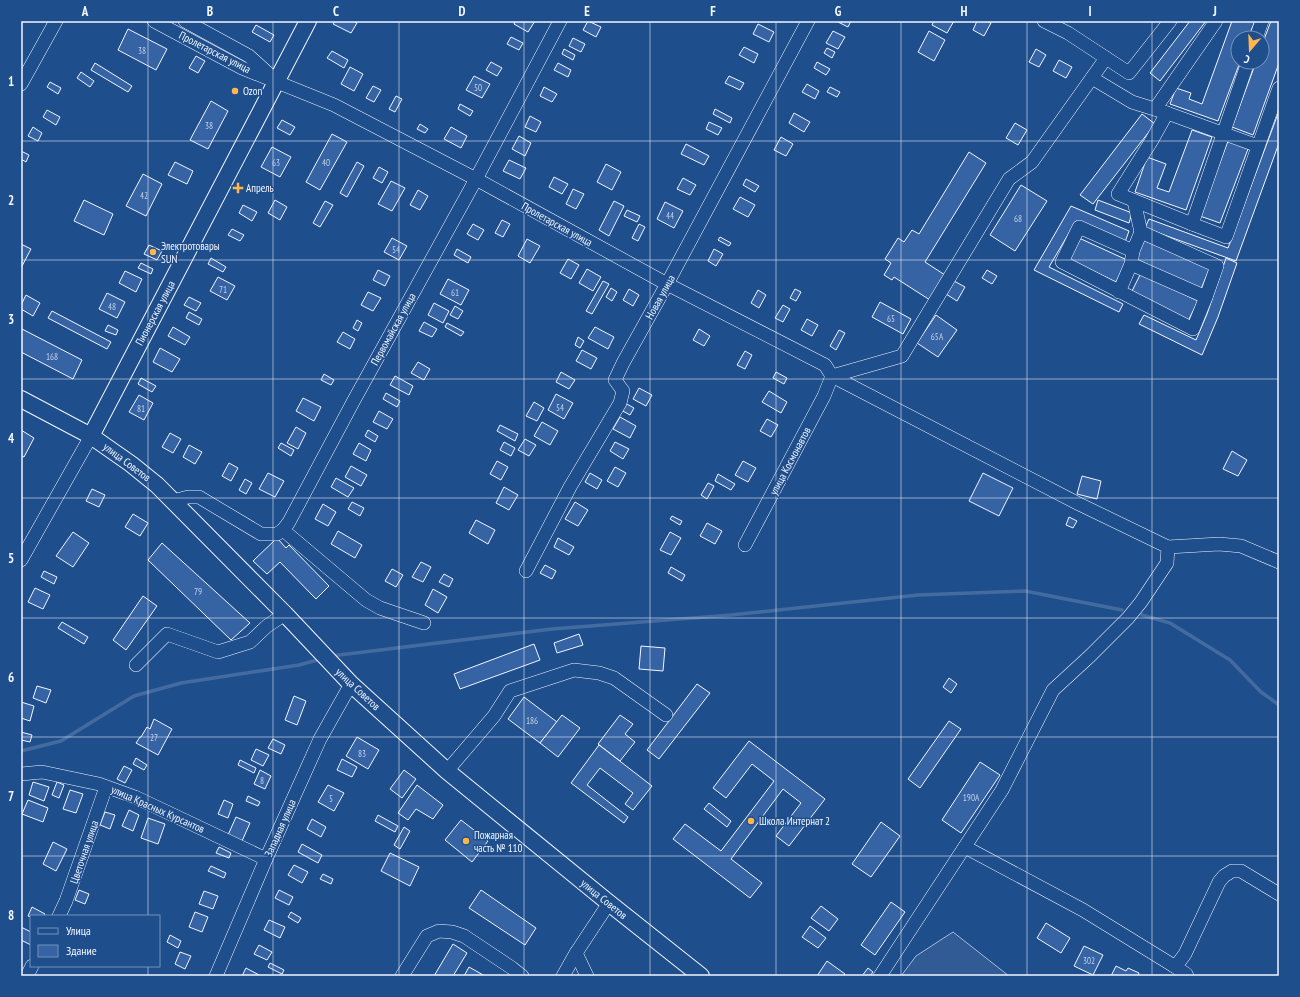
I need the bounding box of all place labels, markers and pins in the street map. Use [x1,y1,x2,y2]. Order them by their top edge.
place label: Ozon [243,84,262,98]
marker: Ozon [230,86,240,96]
place label: Апрель [246,181,274,195]
marker: Апрель [233,183,243,193]
place label: Электротовары SUN [161,239,220,266]
marker: Электротовары SUN [148,247,158,257]
place label: Школа Интернат 2 [759,814,830,828]
marker: Школа Интернат 2 [746,816,756,826]
place label: Пожарная часть № 110 [474,828,523,855]
marker: Пожарная часть № 110 [461,836,471,846]

